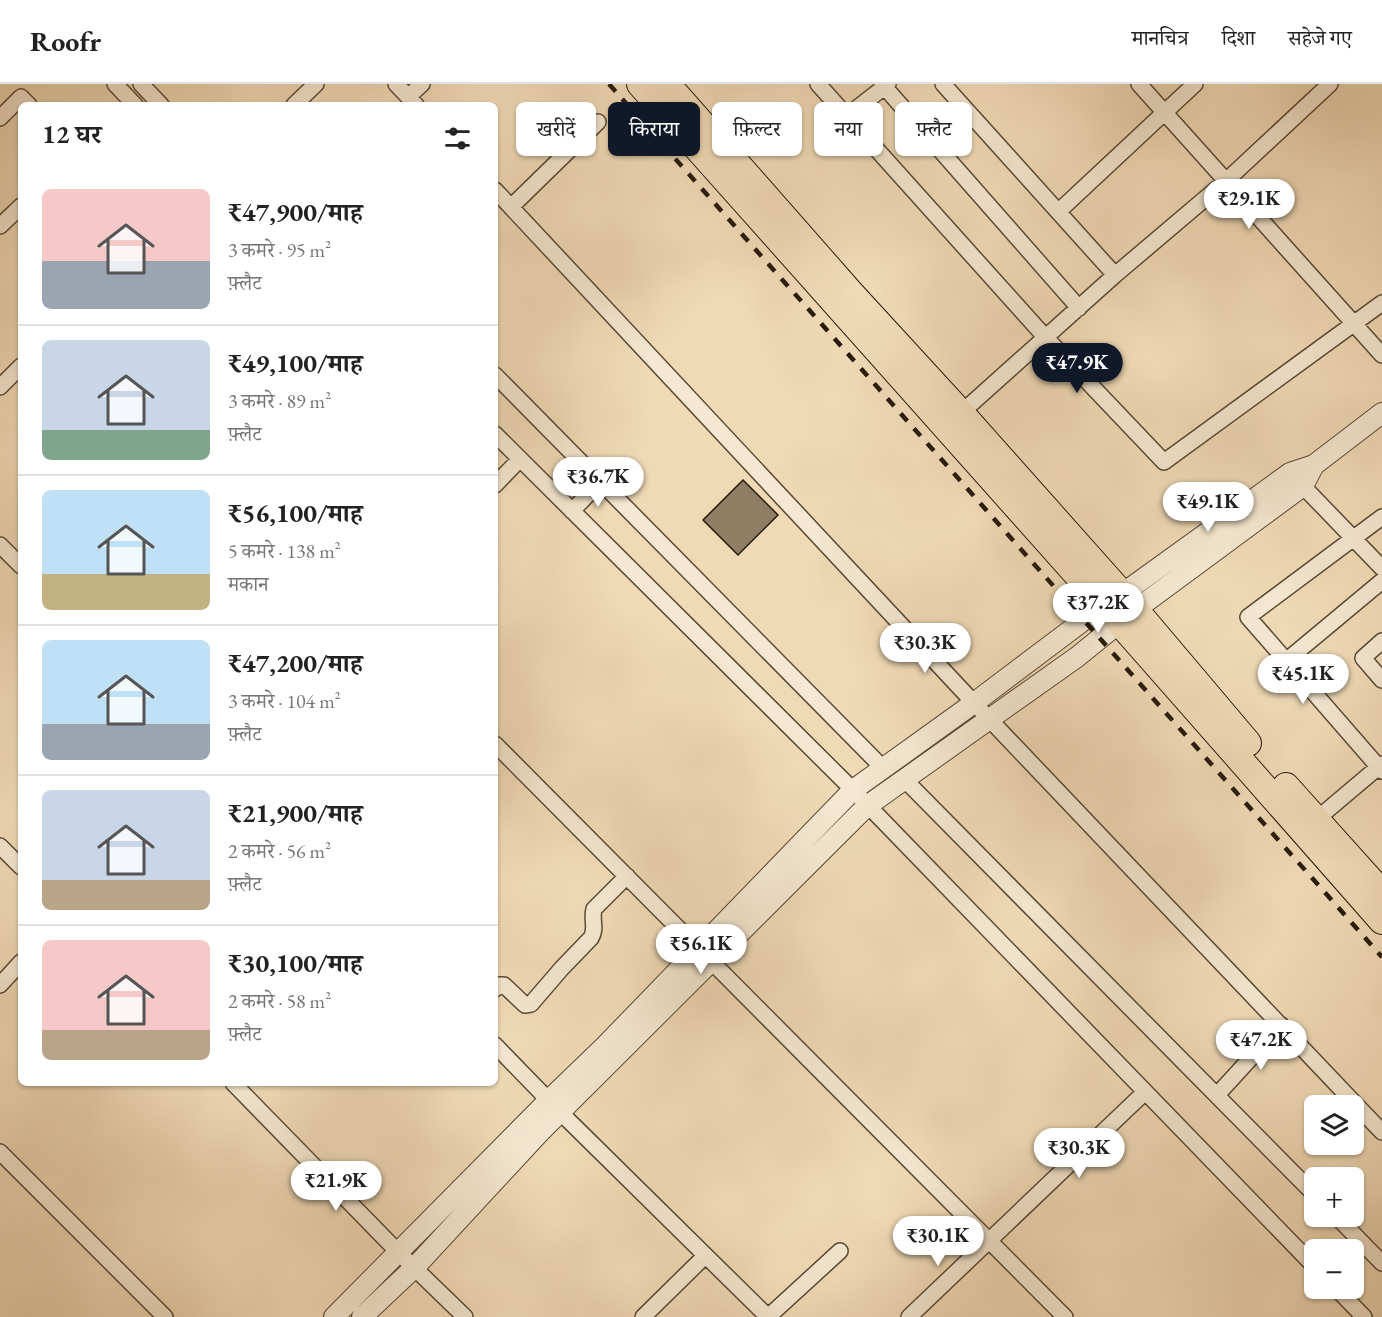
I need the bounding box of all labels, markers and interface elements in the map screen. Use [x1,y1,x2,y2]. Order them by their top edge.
text: Roofr [30,23,101,59]
text: मानचित्र [1132,24,1189,51]
text: दिशा [1222,24,1255,51]
text: सहेजे गए [1288,24,1352,51]
chip: खरीदें [516,102,596,156]
chip: किराया [608,102,700,156]
chip: फ़िल्टर [712,102,802,156]
chip: नया [814,102,883,156]
chip: फ़्लैट [895,102,972,156]
text: 12 घर [42,117,102,151]
icon: filters [441,122,474,155]
pin: ₹29.1K [1200,179,1298,230]
text: ₹29.1K [1218,185,1280,211]
text: ₹47,900/माह [228,195,363,229]
icon: home [90,213,162,285]
text: 3 कमरे · 95 m² [228,237,331,263]
text: फ़्लैट [228,270,261,296]
pin: ₹47.9K [1028,343,1126,394]
text: ₹49,100/माह [228,346,363,380]
text: ₹47.9K [1046,349,1108,375]
icon: home [90,364,162,436]
text: 3 कमरे · 89 m² [228,388,331,414]
text: फ़्लैट [228,421,261,447]
pin: ₹36.7K [549,457,647,508]
text: ₹36.7K [567,463,629,489]
pin: ₹49.1K [1159,482,1257,533]
text: ₹49.1K [1177,488,1239,514]
text: ₹56,100/माह [228,496,363,530]
icon: home [90,514,162,586]
text: 5 कमरे · 138 m² [228,538,341,564]
text: मकान [228,571,269,597]
pin: ₹37.2K [1049,583,1147,634]
text: ₹37.2K [1067,589,1129,615]
pin: ₹30.3K [876,623,974,674]
text: ₹30.3K [894,629,956,655]
text: ₹47,200/माह [228,646,363,680]
pin: ₹45.1K [1254,654,1352,705]
text: ₹45.1K [1272,660,1334,686]
icon: home [90,664,162,736]
text: 3 कमरे · 104 m² [228,688,341,714]
text: फ़्लैट [228,721,261,747]
text: ₹21,900/माह [228,796,363,830]
icon: home [90,814,162,886]
text: 2 कमरे · 56 m² [228,838,331,864]
text: फ़्लैट [228,871,261,897]
pin: ₹56.1K [652,924,750,975]
text: ₹56.1K [670,930,732,956]
text: ₹30,100/माह [228,946,363,980]
icon: home [90,964,162,1036]
text: 2 कमरे · 58 m² [228,988,331,1014]
pin: ₹47.2K [1212,1020,1310,1071]
text: फ़्लैट [228,1021,261,1047]
text: ₹47.2K [1230,1026,1292,1052]
map controls [1304,1095,1364,1299]
button: layers [1304,1095,1364,1155]
pin: ₹30.3K [1030,1128,1128,1179]
text: ₹30.3K [1048,1134,1110,1160]
pin: ₹21.9K [287,1161,385,1212]
text: ₹21.9K [305,1167,367,1193]
button: + [1304,1167,1364,1227]
pin: ₹30.1K [889,1216,987,1267]
text: ₹30.1K [907,1222,969,1248]
button: − [1304,1239,1364,1299]

